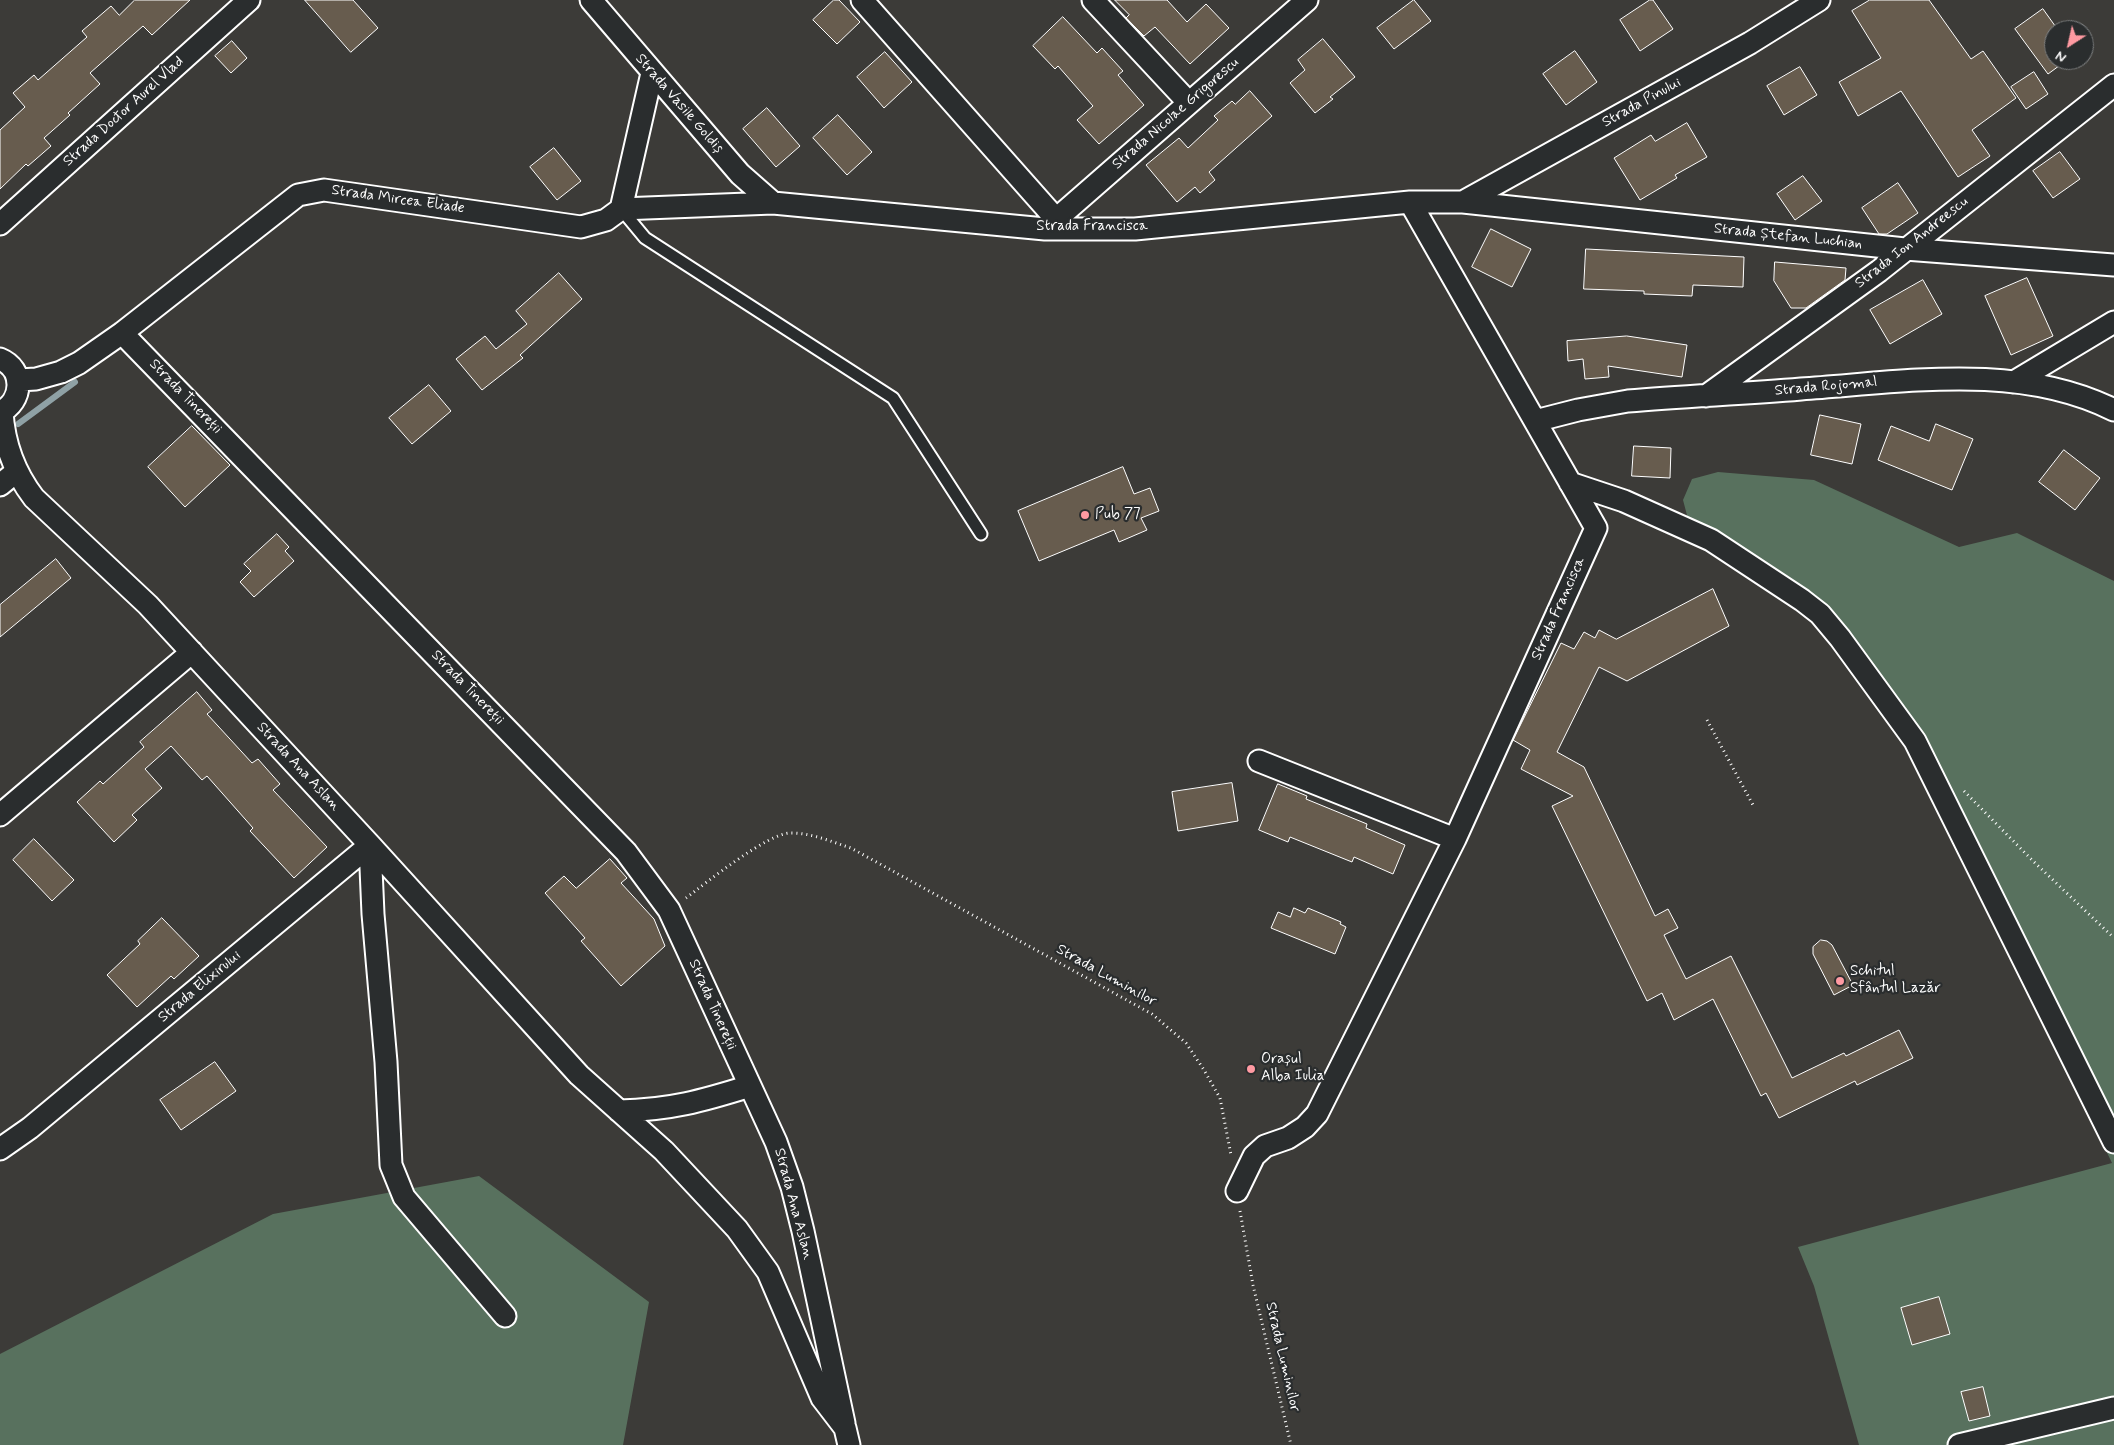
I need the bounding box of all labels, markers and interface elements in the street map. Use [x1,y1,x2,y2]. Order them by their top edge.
north arrow [2044,20,2094,70]
text: N [2052,46,2070,67]
street label: Strada Vasile Goldiș [631,51,727,157]
street label: Strada Doctor Aurel Vlad [60,53,188,171]
street label: Strada Nicolae Grigorescu [1109,54,1243,174]
street label: Strada Pinului [1599,74,1685,132]
street label: Strada Mircea Eliade [330,182,466,218]
street label: Strada Ion Andreescu [1852,193,1972,293]
street label: Strada Francisca [1036,218,1148,236]
street label: Strada Ștefan Luchian [1713,220,1863,254]
street label: Strada Tinereții [145,356,225,438]
street label: Strada Rojomal [1774,374,1878,400]
place label: Pub 77 [1095,506,1141,524]
marker: Pub 77 [1079,509,1091,521]
street label: Strada Francisca [1528,555,1590,663]
street label: Strada Tinereții [427,647,507,729]
street label: Strada Ana Aslan [252,719,344,815]
street label: Strada Luminilor [1053,941,1159,1011]
street label: Strada Elixirului [155,947,245,1027]
street label: Strada Tinereții [684,957,740,1053]
place label: Schitul Sfântul Lazăr [1850,963,1941,998]
marker: Schitul Sfântul Lazăr [1834,975,1846,987]
place label: Orașul Alba Iulia [1261,1051,1324,1086]
marker: Orașul Alba Iulia [1245,1063,1257,1075]
street label: Strada Ana Aslan [769,1146,817,1262]
street label: Strada Luminilor [1261,1300,1303,1414]

